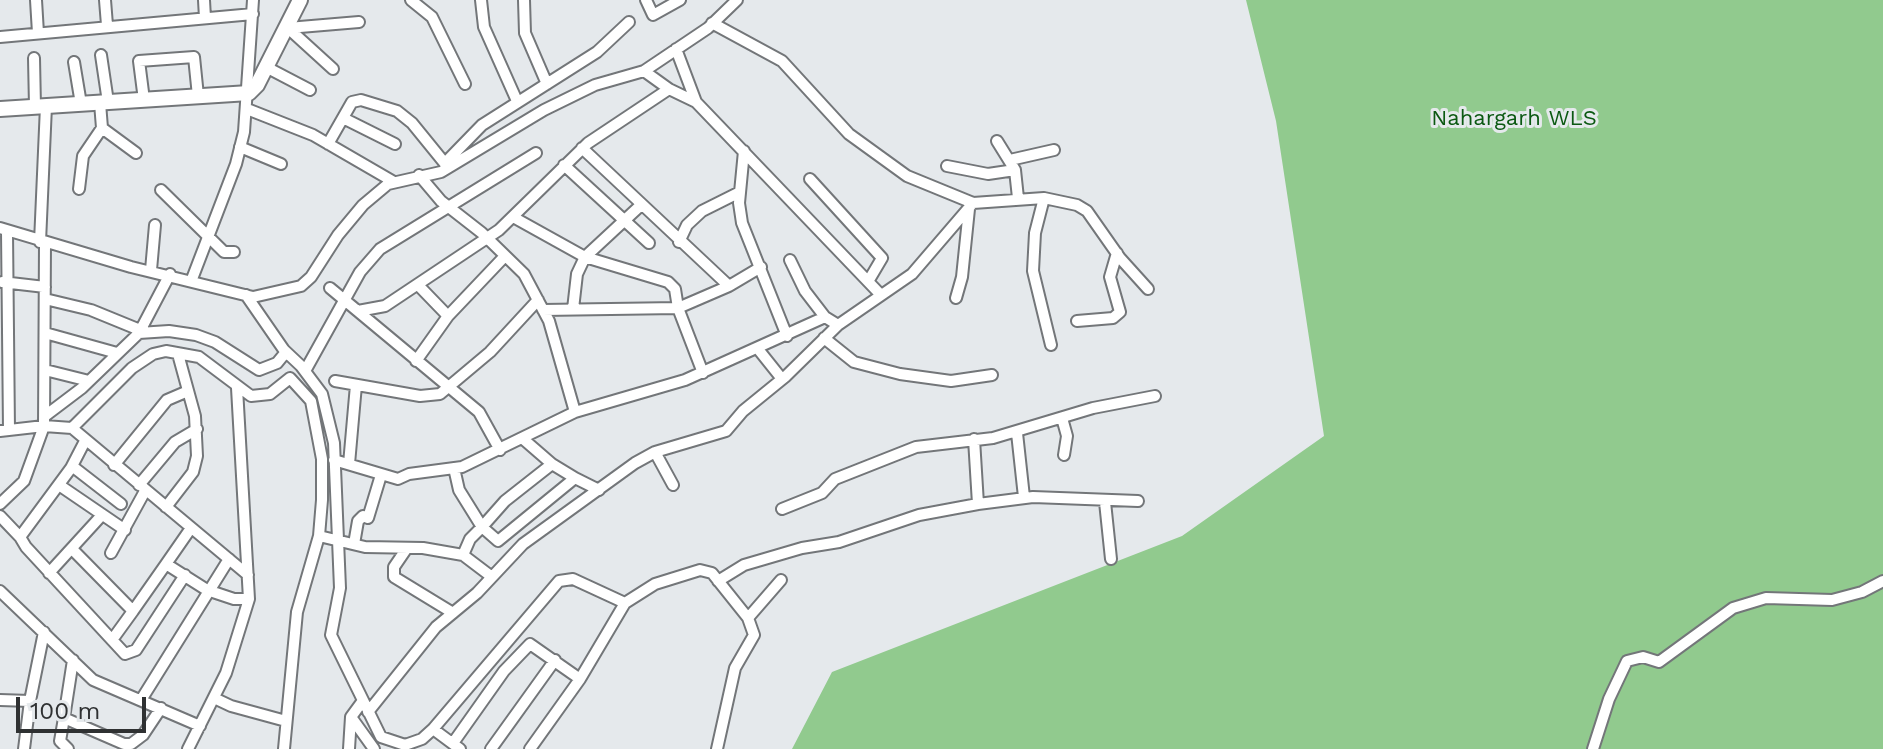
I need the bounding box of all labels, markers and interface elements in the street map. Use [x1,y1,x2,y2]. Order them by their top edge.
park label: Nahargarh WLS [1431,106,1597,132]
scale bar [20,681,150,731]
text: 100 m [30,697,100,725]

